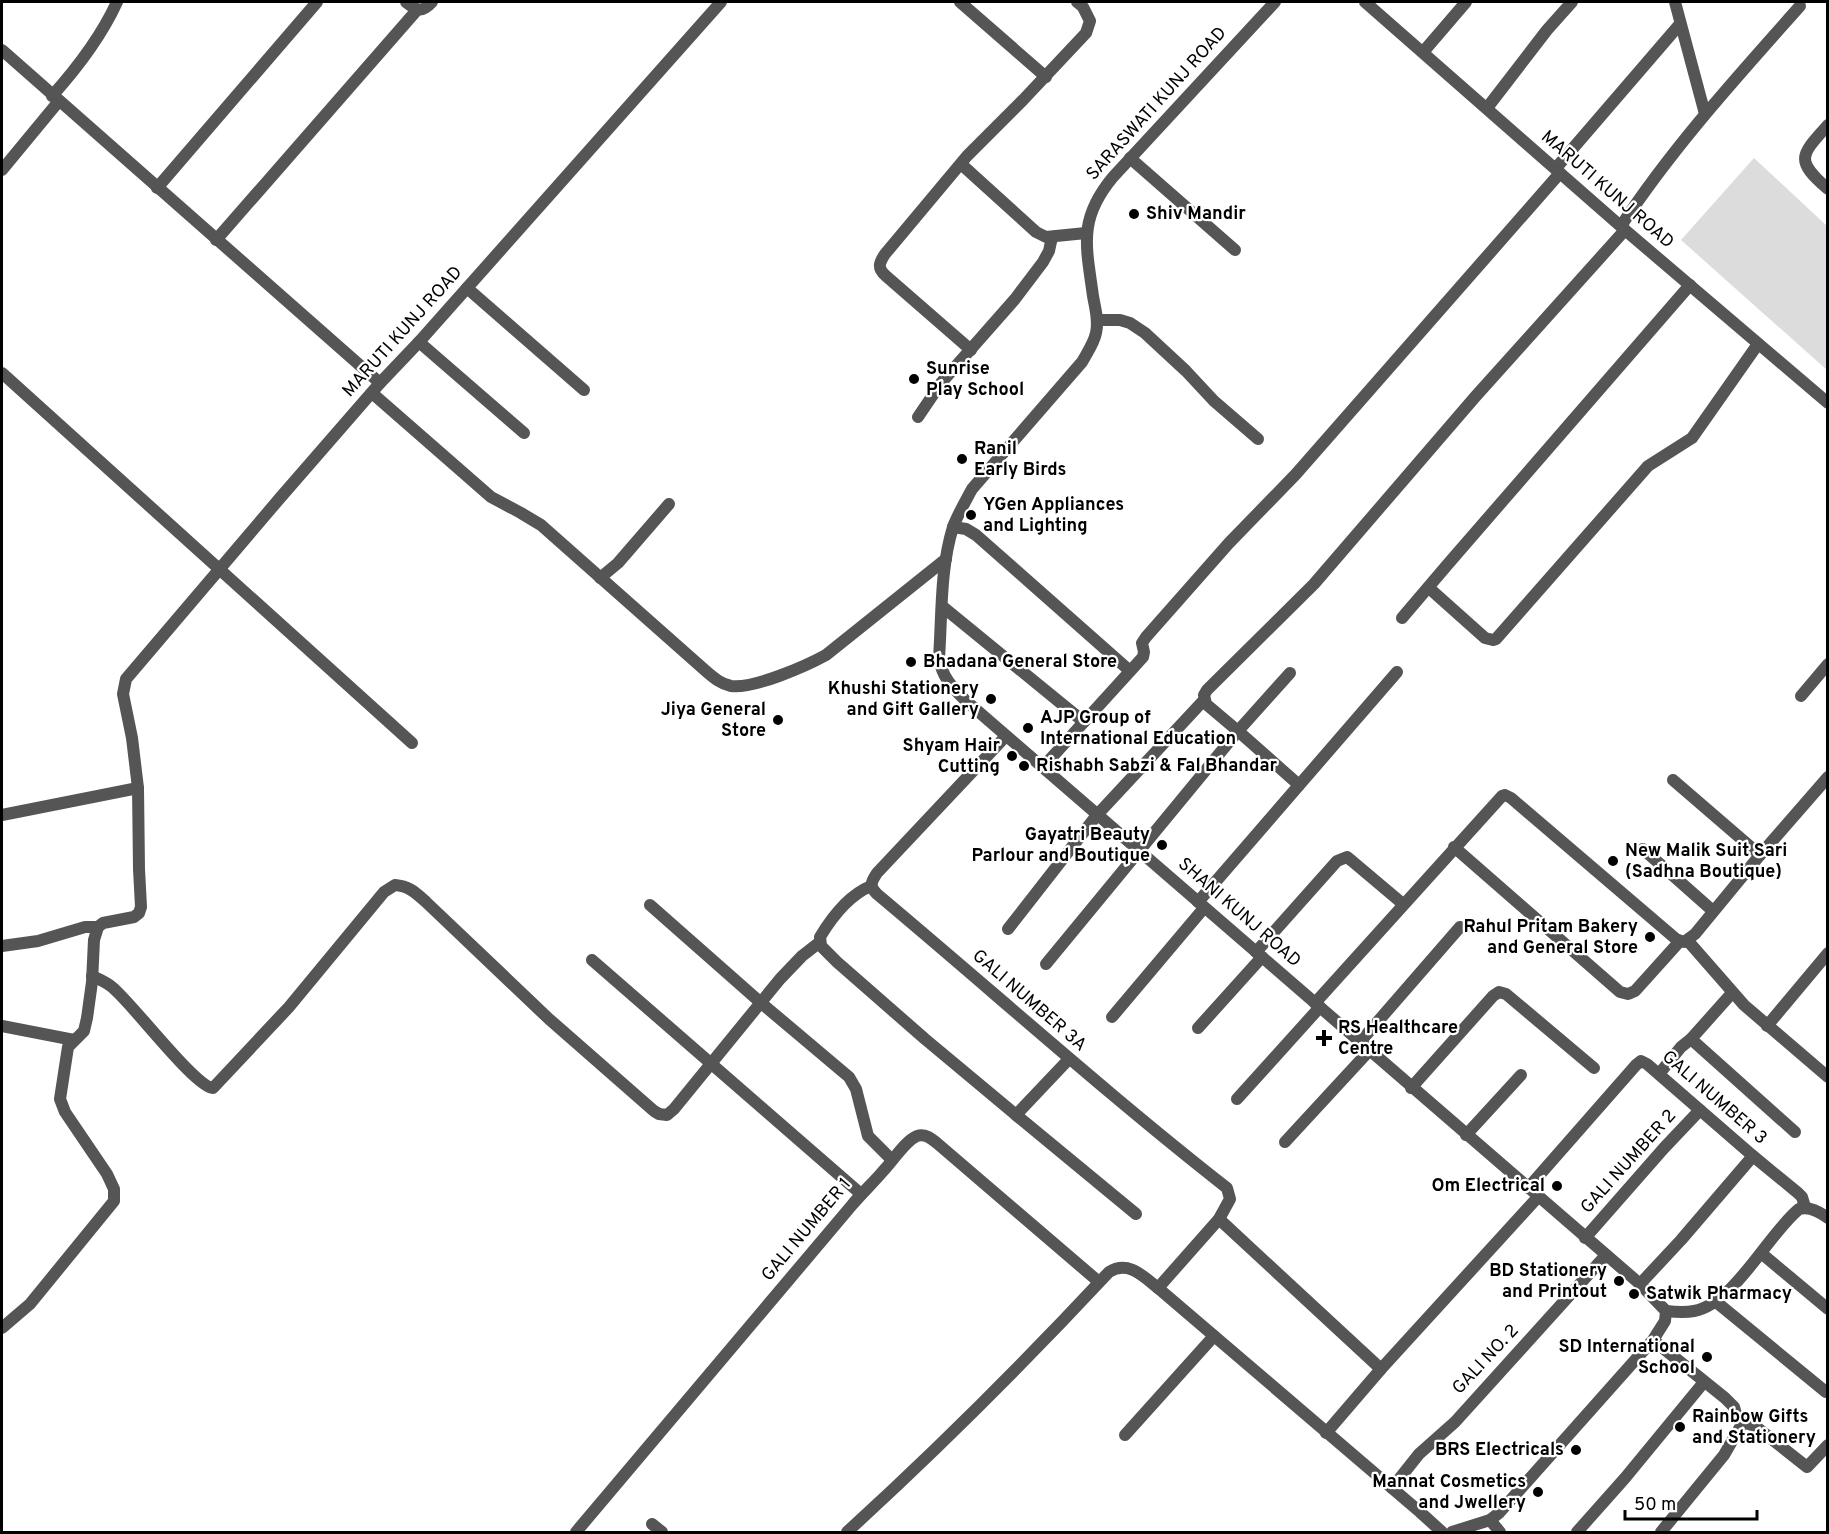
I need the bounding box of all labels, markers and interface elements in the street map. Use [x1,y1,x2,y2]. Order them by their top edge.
street label: SARASWATI KUNJ ROAD [1082,22,1232,186]
street label: MARUTI KUNJ ROAD [1536,126,1678,254]
place label: Shiv Mandir [1146,203,1246,226]
marker: Shiv Mandir [1127,207,1141,221]
street label: MARUTI KUNJ ROAD [338,262,468,402]
place label: Sunrise Play School [926,358,1024,402]
marker: Sunrise Play School [907,372,921,386]
place label: Ranil Early Birds [974,438,1066,482]
marker: Ranil Early Birds [955,452,969,466]
place label: YGen Appliances and Lighting [983,494,1124,538]
marker: YGen Appliances and Lighting [964,508,978,522]
place label: Bhadana General Store [923,651,1117,674]
marker: Bhadana General Store [904,655,918,669]
place label: Khushi Stationery and Gift Gallery [828,678,979,722]
marker: Khushi Stationery and Gift Gallery [984,692,998,706]
place label: Jiya General Store [661,699,766,743]
place label: AJP Group of International Education [1040,707,1236,751]
marker: Jiya General Store [771,713,785,727]
marker: AJP Group of International Education [1021,721,1035,735]
place label: Shyam Hair Cutting [903,735,1000,779]
marker: Shyam Hair Cutting [1005,749,1019,763]
place label: Rishabh Sabzi & Fal Bhandar [1036,755,1278,778]
marker: Rishabh Sabzi & Fal Bhandar [1017,759,1031,773]
place label: Gayatri Beauty Parlour and Boutique [971,824,1150,868]
marker: Gayatri Beauty Parlour and Boutique [1155,838,1169,852]
place label: New Malik Suit Sari (Sadhna Boutique) [1625,840,1787,884]
street label: SHANI KUNJ ROAD [1173,853,1305,973]
marker: New Malik Suit Sari (Sadhna Boutique) [1606,854,1620,868]
place label: Rahul Pritam Bakery and General Store [1463,916,1638,960]
marker: Rahul Pritam Bakery and General Store [1643,930,1657,944]
street label: GALI NUMBER 3A [967,945,1091,1057]
place label: RS Healthcare Centre [1338,1017,1458,1061]
marker: RS Healthcare Centre [1315,1029,1333,1047]
street label: GALI NUMBER 3 [1657,1046,1771,1150]
street label: GALI NUMBER 2 [1576,1105,1682,1219]
street label: GALI NUMBER 1 [757,1174,857,1286]
place label: Om Electrical [1431,1175,1545,1198]
marker: Om Electrical [1550,1179,1564,1193]
place label: BD Stationery and Printout [1489,1260,1607,1304]
marker: BD Stationery and Printout [1612,1274,1626,1288]
place label: Satwik Pharmacy [1646,1283,1792,1306]
marker: Satwik Pharmacy [1627,1287,1641,1301]
street label: GALI NO. 2 [1448,1320,1524,1400]
place label: SD International School [1558,1336,1695,1380]
marker: SD International School [1700,1350,1714,1364]
place label: Rainbow Gifts and Stationery [1692,1406,1816,1450]
marker: Rainbow Gifts and Stationery [1673,1420,1687,1434]
place label: BRS Electricals [1435,1439,1564,1462]
marker: BRS Electricals [1569,1443,1583,1457]
place label: Mannat Cosmetics and Jwellery [1372,1471,1526,1515]
scale bar [1625,1483,1757,1521]
marker: Mannat Cosmetics and Jwellery [1531,1485,1545,1499]
text: 50 m [1634,1494,1676,1517]

